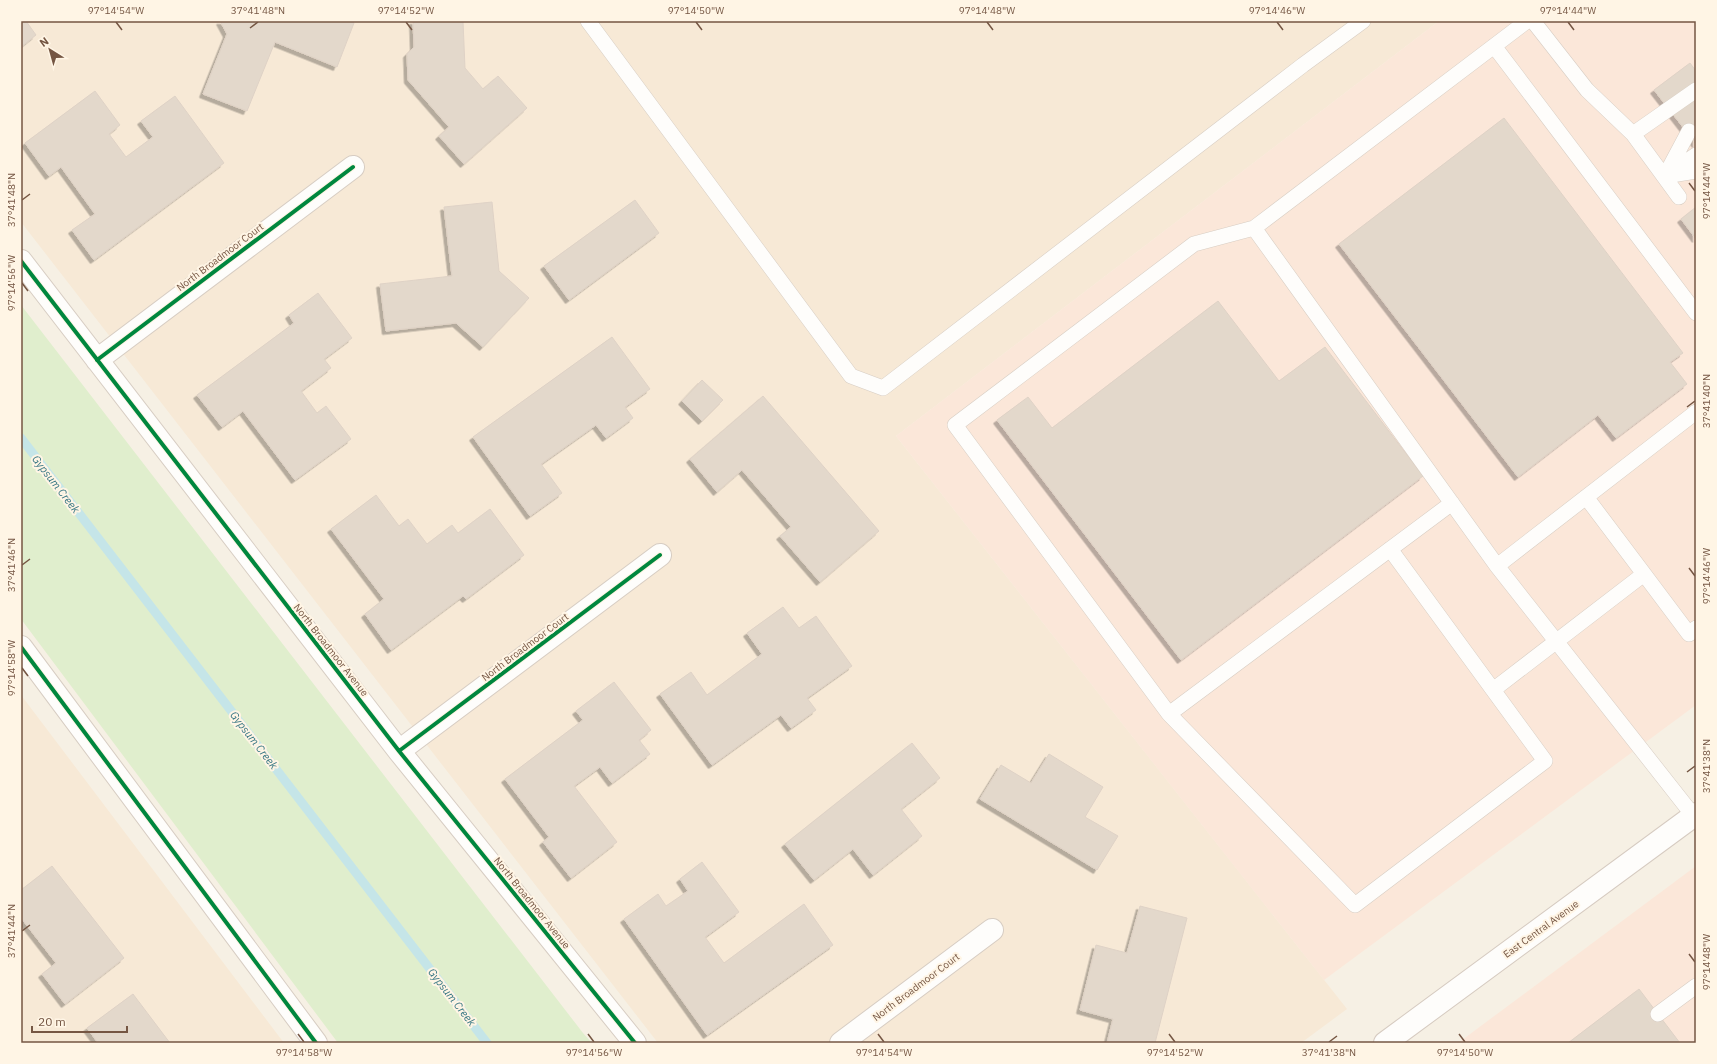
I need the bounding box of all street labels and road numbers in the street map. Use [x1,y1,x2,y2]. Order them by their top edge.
street label: North Broadmoor Court [174,220,266,294]
street label: North Broadmoor Avenue [291,601,372,699]
street label: North Broadmoor Court [479,610,571,684]
street label: North Broadmoor Avenue [491,855,573,952]
street label: East Central Avenue [1501,897,1582,961]
street label: North Broadmoor Court [870,950,962,1024]

